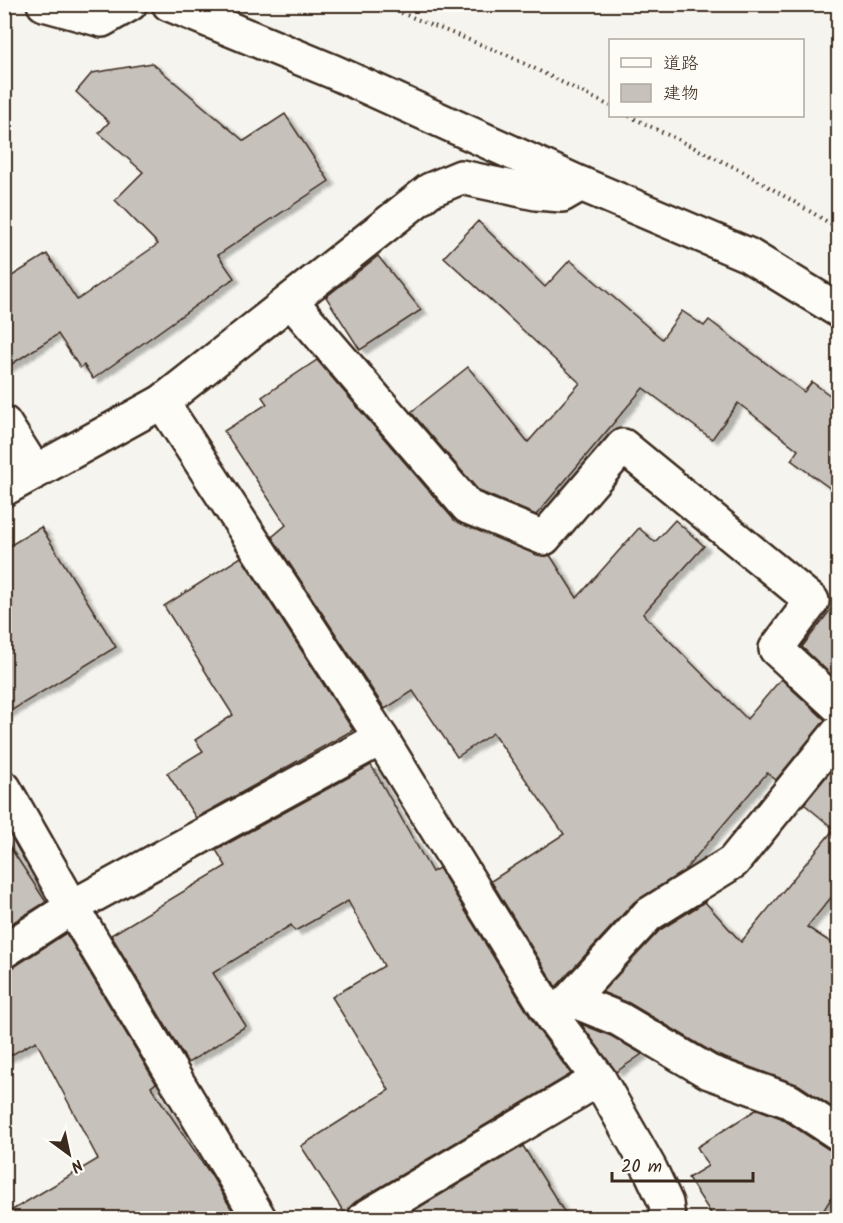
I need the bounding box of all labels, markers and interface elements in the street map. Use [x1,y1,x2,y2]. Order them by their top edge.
legend [609,39,804,117]
text: 道路 [663,50,699,79]
text: 建物 [663,80,699,109]
north arrow [39,1124,99,1184]
scale bar [612,1145,753,1183]
text: N [65,1152,87,1179]
text: 20 m [621,1153,662,1182]

